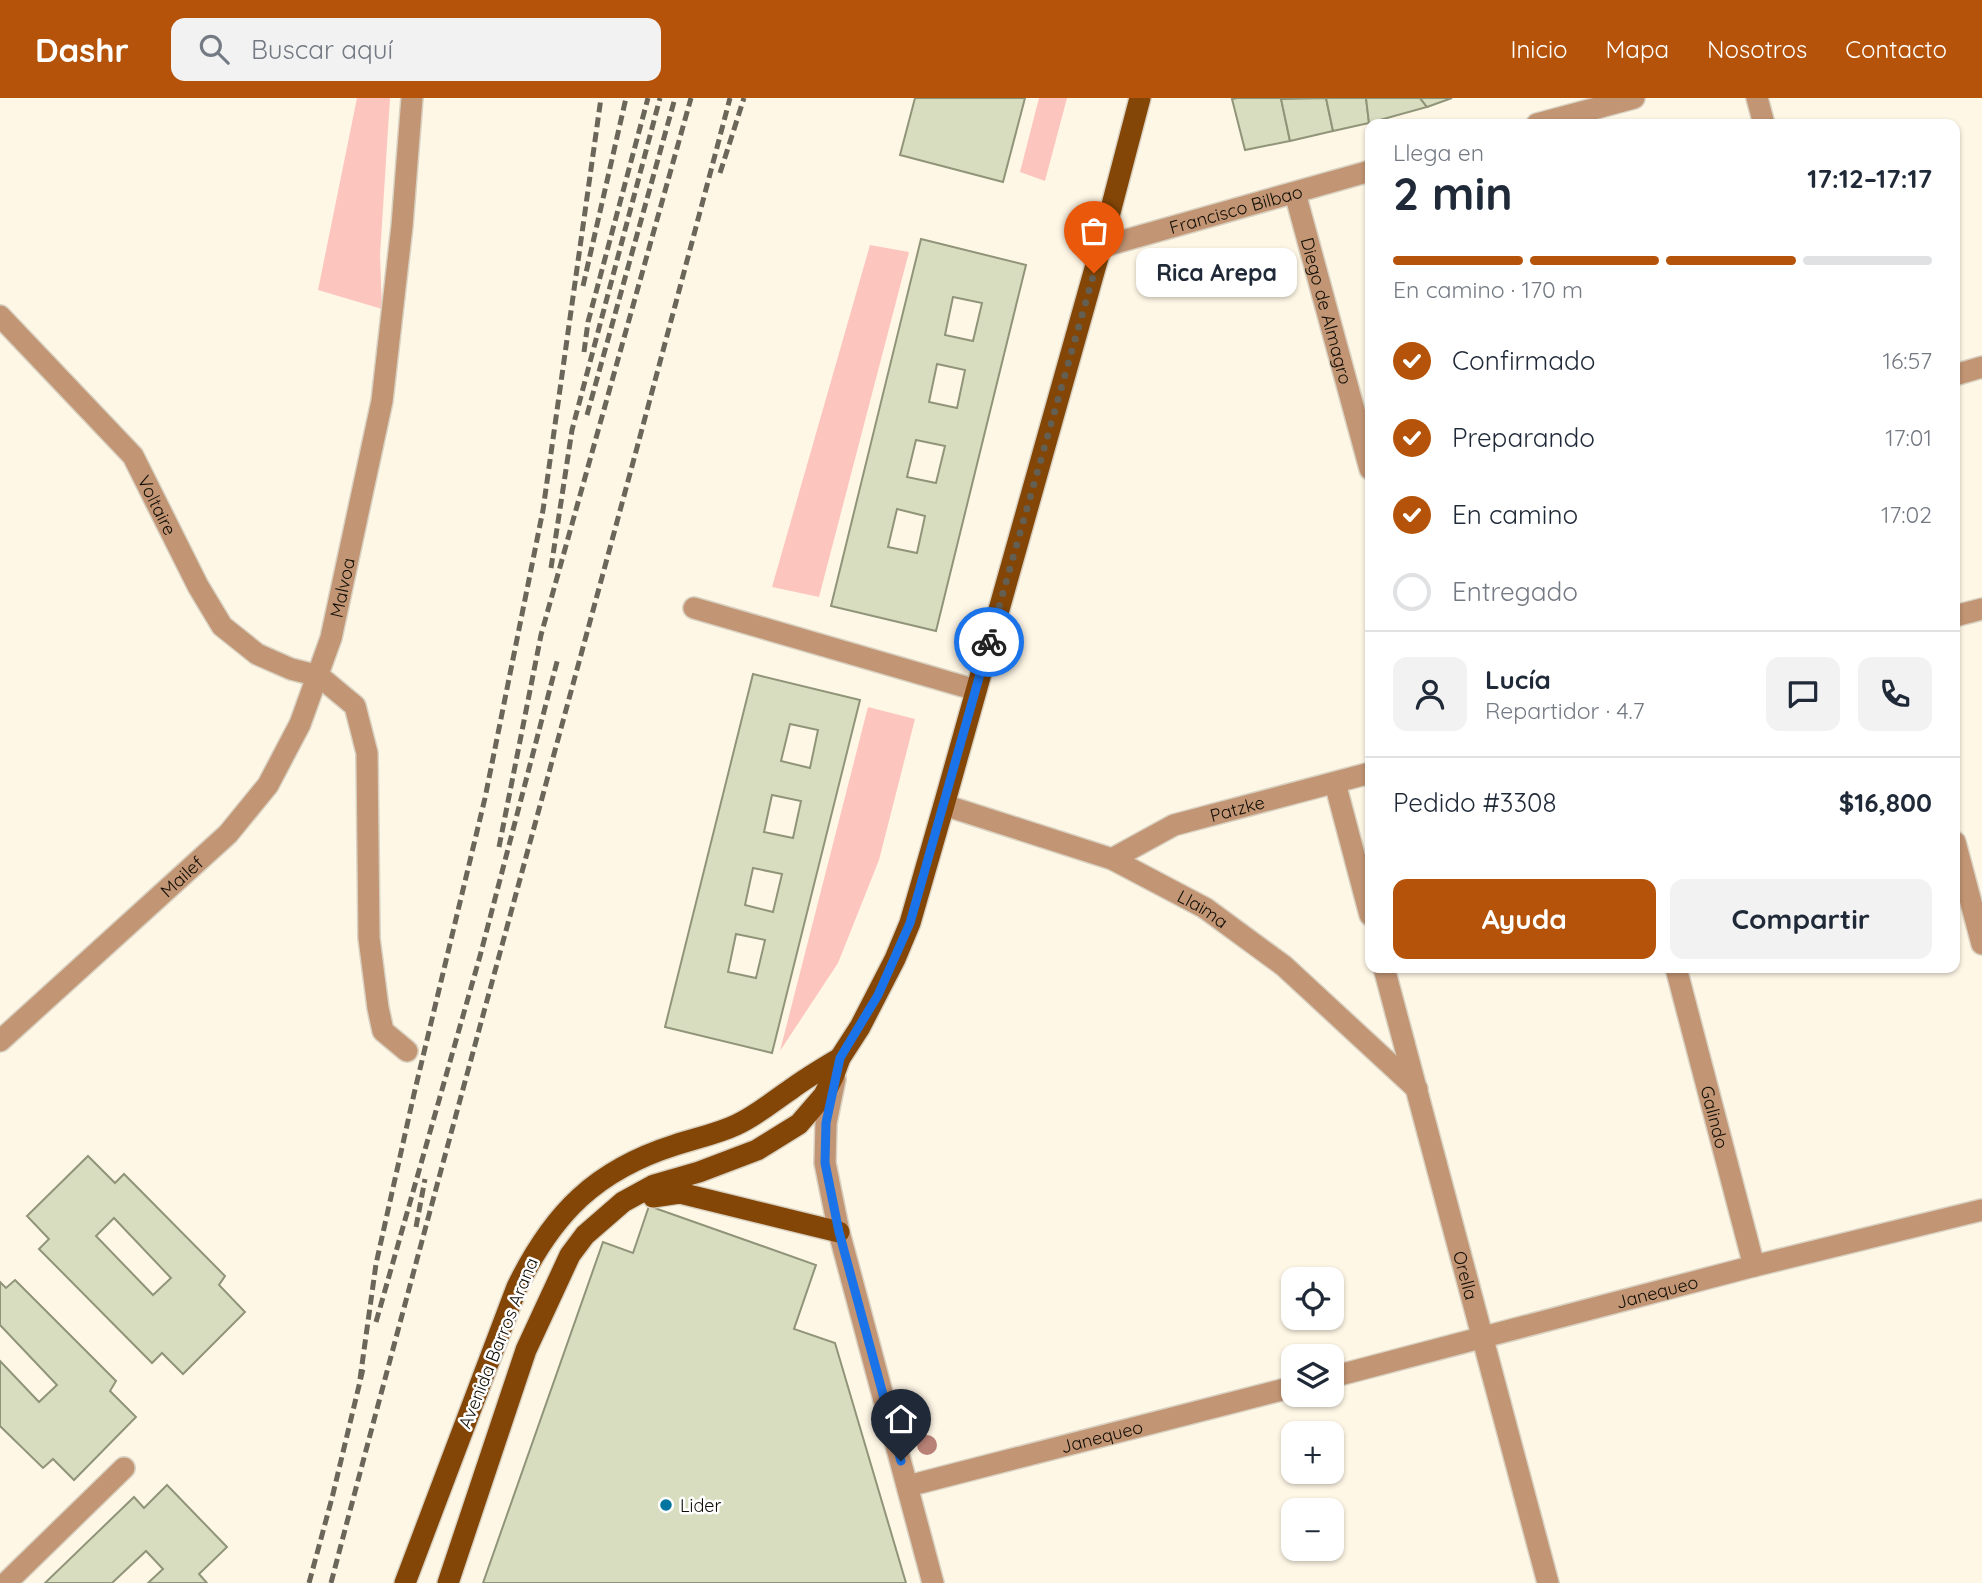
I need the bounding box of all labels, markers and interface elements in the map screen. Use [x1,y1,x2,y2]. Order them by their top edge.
search box [171,18,661,81]
text: Dashr [35,29,129,70]
icon: search [195,30,233,68]
text: Buscar aquí [251,33,393,66]
text: Inicio [1510,34,1568,64]
text: Mapa [1606,34,1669,64]
text: Nosotros [1707,34,1807,64]
text: Contacto [1845,34,1947,64]
text: Llega en [1393,138,1484,167]
text: 17:12–17:17 [1807,162,1932,195]
text: 2 min [1393,164,1513,222]
street label: Francisco Bilbao [1167,179,1305,239]
pin [1064,201,1124,273]
icon: bag [1075,212,1113,250]
street label: Diego de Almagro [1296,235,1358,387]
callout: Rica Arepa [1136,248,1297,298]
text: Rica Arepa [1156,258,1277,287]
text: En camino · 170 m [1393,275,1583,304]
icon: check [1393,342,1431,380]
text: Confirmado [1452,344,1596,377]
text: 16:57 [1882,346,1932,375]
icon: check [1393,419,1431,457]
text: Preparando [1452,421,1595,454]
text: 17:01 [1885,423,1932,452]
street label: Voltaire [133,471,182,539]
icon: check [1393,496,1431,534]
text: En camino [1452,498,1578,531]
text: 17:02 [1881,500,1932,529]
street label: Malvoa [324,556,359,620]
text: Entregado [1452,575,1578,608]
courier [954,607,1024,677]
icon: bike [970,623,1008,661]
button: person [1393,657,1467,731]
button: chat [1766,657,1840,731]
button: phone [1858,657,1932,731]
text: Lucía [1485,663,1551,696]
text: Repartidor · 4.7 [1485,696,1645,725]
text: Pedido #3308 [1393,786,1557,819]
text: $16,800 [1839,786,1932,819]
street label: Patzke [1207,790,1267,827]
street label: Mailef [155,851,208,902]
button: Ayuda [1393,879,1656,959]
button: Compartir [1670,879,1932,959]
street label: Llaima [1174,884,1233,933]
street label: Galindo [1696,1083,1734,1151]
street label: Orella [1448,1248,1483,1302]
street label: Avenida Barros Arana [453,1254,543,1432]
map controls [1281,1267,1344,1561]
button: locate [1281,1267,1344,1330]
street label: Janequeo [1613,1270,1700,1313]
button: layers [1281,1344,1344,1407]
pin [871,1389,931,1461]
icon: home [882,1400,920,1438]
street label: Janequeo [1058,1415,1145,1458]
button: + [1281,1421,1344,1484]
place label: Lider [680,1494,722,1517]
marker: Lider [658,1497,674,1513]
button: − [1281,1498,1344,1561]

